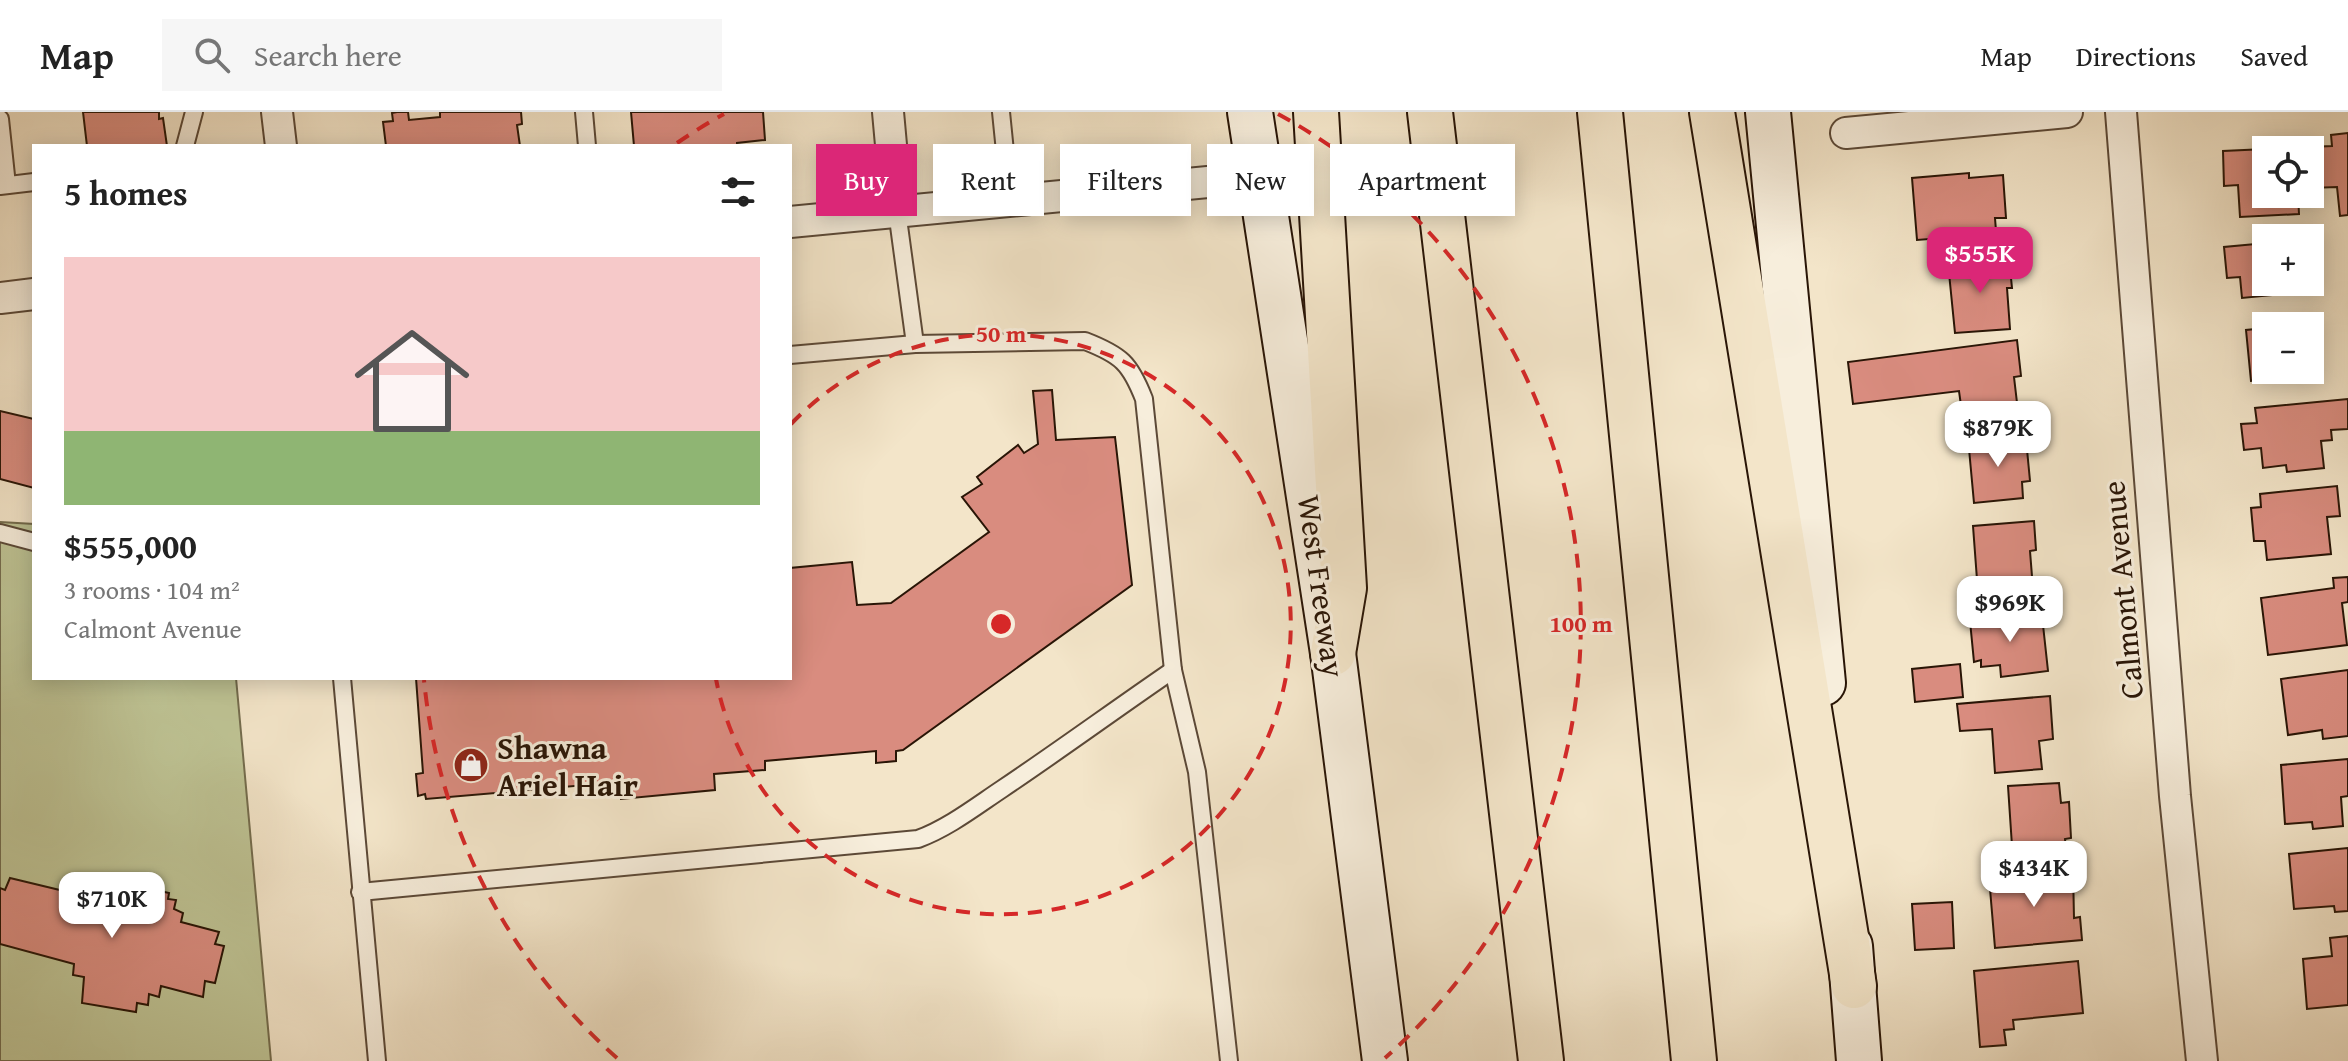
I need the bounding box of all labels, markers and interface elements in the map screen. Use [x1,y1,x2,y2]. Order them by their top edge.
search box [162,19,722,91]
text: Map [40,27,114,83]
icon: search [190,33,234,77]
text: Search here [254,33,402,77]
text: Map [1980,35,2032,76]
text: Directions [2076,35,2196,76]
text: Saved [2240,35,2308,76]
map controls [2252,136,2324,384]
button: locate [2252,136,2324,208]
chip: Buy [816,144,917,216]
chip: Rent [933,144,1044,216]
chip: Filters [1060,144,1191,216]
chip: New [1207,144,1314,216]
chip: Apartment [1330,144,1515,216]
text: 5 homes [64,168,188,217]
icon: filters [716,170,760,214]
button: + [2252,224,2324,296]
pin: $555K [1924,227,2036,295]
text: $555K [1945,233,2015,272]
icon: home [340,309,484,453]
button: − [2252,312,2324,384]
text: 50 m [976,316,1027,351]
pin: $879K [1942,401,2054,469]
text: $879K [1963,407,2033,446]
street label: Calmont Avenue [2089,479,2155,701]
street label: West Freeway [1286,492,1358,680]
text: $555,000 [64,521,197,570]
text: 3 rooms · 104 m² [64,570,240,609]
pin: $969K [1954,576,2066,644]
text: $969K [1975,582,2045,621]
text: 100 m [1549,606,1613,641]
text: Calmont Avenue [64,609,242,648]
centre of rings [987,610,1015,638]
place label: Shawna Ariel Hair [497,724,638,808]
shop icon: Shawna Ariel Hair [452,746,490,784]
pin: $434K [1978,841,2090,909]
text: $434K [1999,847,2069,886]
pin: $710K [56,872,168,940]
text: $710K [77,878,147,917]

